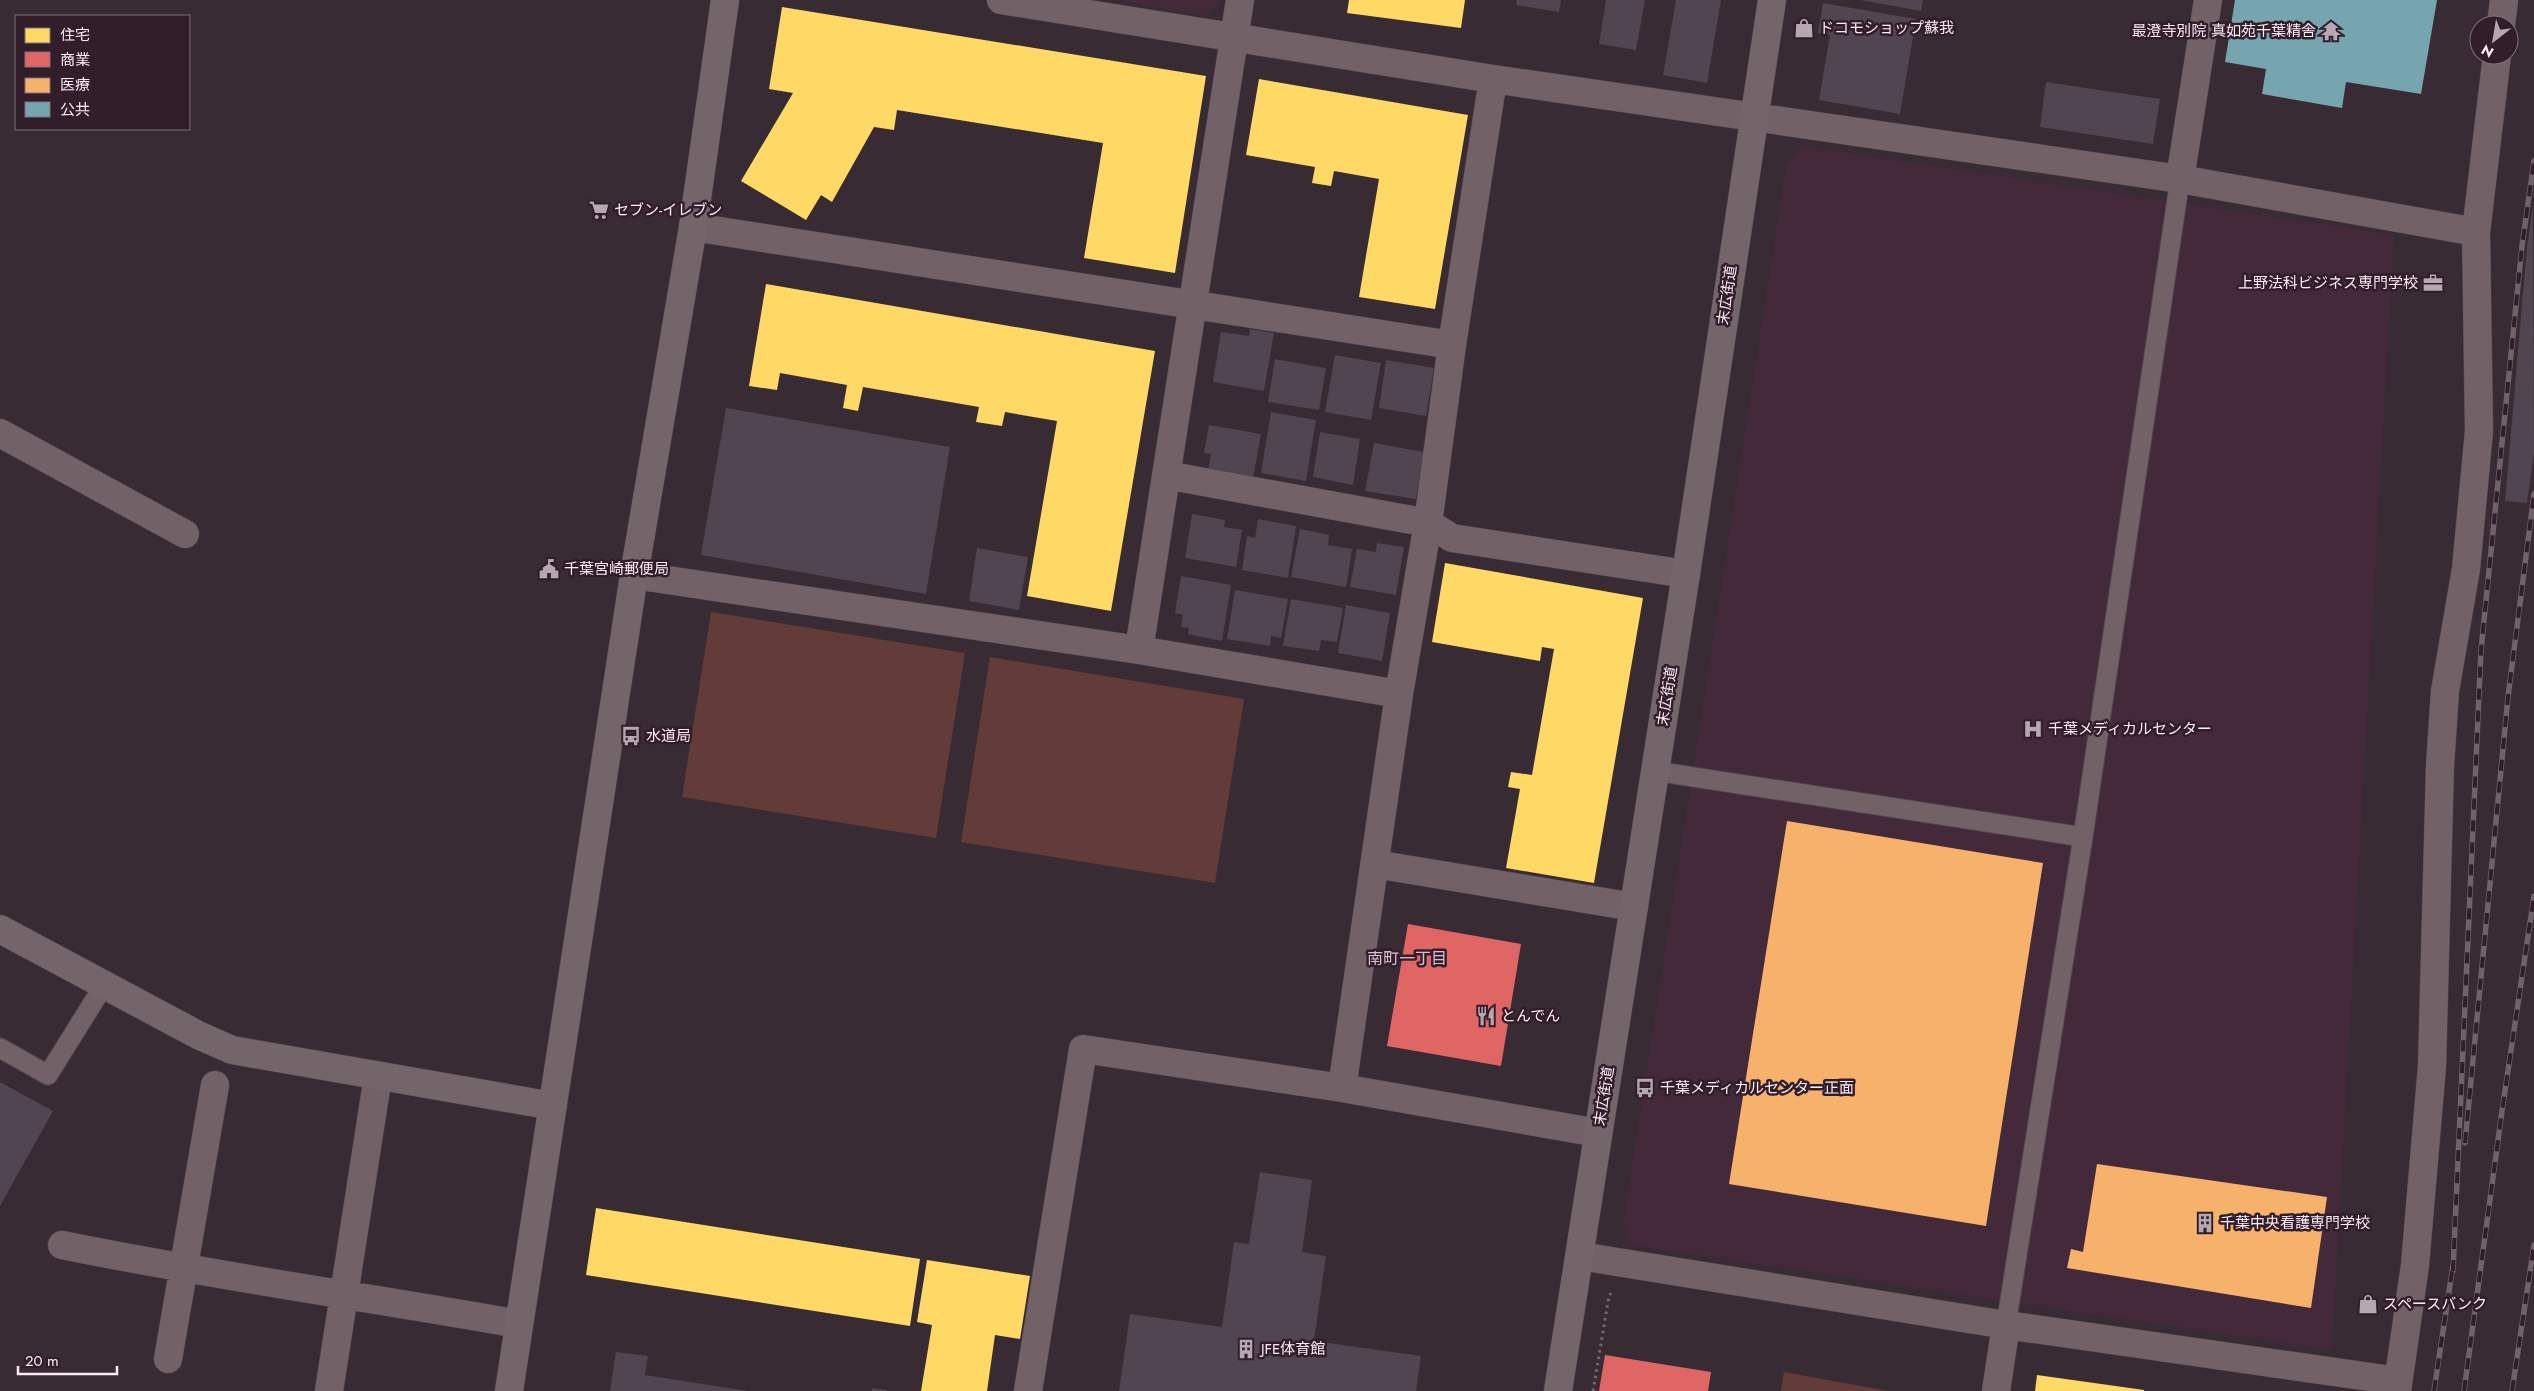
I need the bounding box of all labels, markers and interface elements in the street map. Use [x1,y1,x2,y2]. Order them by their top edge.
legend [15,15,190,130]
north arrow [2469,15,2519,65]
shop icon: ドコモショップ蘇我 [1793,17,1815,39]
place label: ドコモショップ蘇我 [1819,17,1954,39]
place label: 最澄寺別院 真如苑千葉精舎 [2131,20,2316,42]
temple icon: 最澄寺別院 真如苑千葉精舎 [2320,20,2342,42]
text: 住宅 [60,24,90,46]
text: N [2477,40,2497,63]
text: 商業 [60,49,90,71]
text: 医療 [60,74,90,96]
text: 公共 [60,99,90,121]
supermarket icon: セブン-イレブン [588,199,610,221]
place label: セブン-イレブン [614,199,722,221]
street label: 末広街道 [1712,264,1742,326]
place label: 上野法科ビジネス専門学校 [2238,272,2418,294]
office icon: 上野法科ビジネス専門学校 [2422,272,2444,294]
public building icon: 千葉宮崎郵便局 [538,558,560,580]
place label: 千葉宮崎郵便局 [564,558,669,580]
street label: 末広街道 [1651,665,1683,727]
hospital icon: 千葉メディカルセンター [2022,718,2044,740]
place label: 千葉メディカルセンター [2048,718,2212,740]
bus stop icon: 水道局 [620,725,642,747]
place label: 水道局 [646,725,691,747]
district label: 南町一丁目 [1367,947,1447,970]
restaurant icon: とんでん [1475,1005,1497,1027]
place label: とんでん [1501,1005,1560,1027]
street label: 末広街道 [1588,1065,1620,1127]
bus stop icon: 千葉メディカルセンター正面 [1634,1077,1656,1099]
place label: 千葉メディカルセンター正面 [1660,1077,1854,1099]
building icon: 千葉中央看護専門学校 [2194,1212,2216,1234]
place label: 千葉中央看護専門学校 [2220,1212,2370,1234]
shop icon: スペースバンク [2357,1293,2379,1315]
place label: スペースバンク [2383,1293,2487,1315]
building icon: JFE体育館 [1235,1338,1257,1360]
place label: JFE体育館 [1259,1338,1325,1360]
scale bar [18,1344,116,1376]
text: 20 m [25,1350,59,1372]

